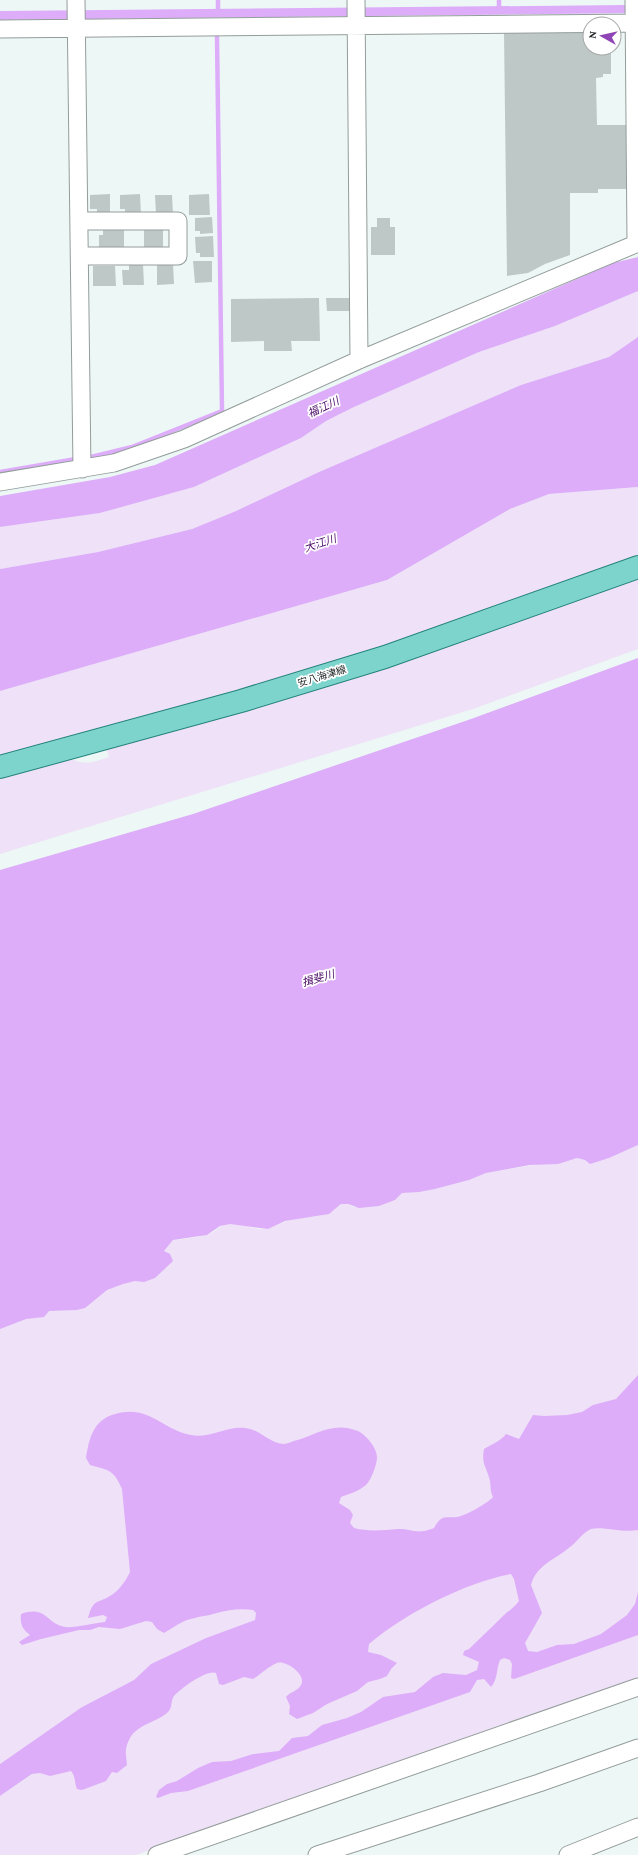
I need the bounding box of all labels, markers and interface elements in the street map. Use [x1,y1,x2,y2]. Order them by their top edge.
north arrow [582,16,622,56]
text: N [586,30,599,39]
water label: 福江川 [306,394,341,419]
water label: 大江川 [302,532,338,554]
street label: 安八海津線 [296,663,348,689]
water label: 揖斐川 [300,967,336,988]

